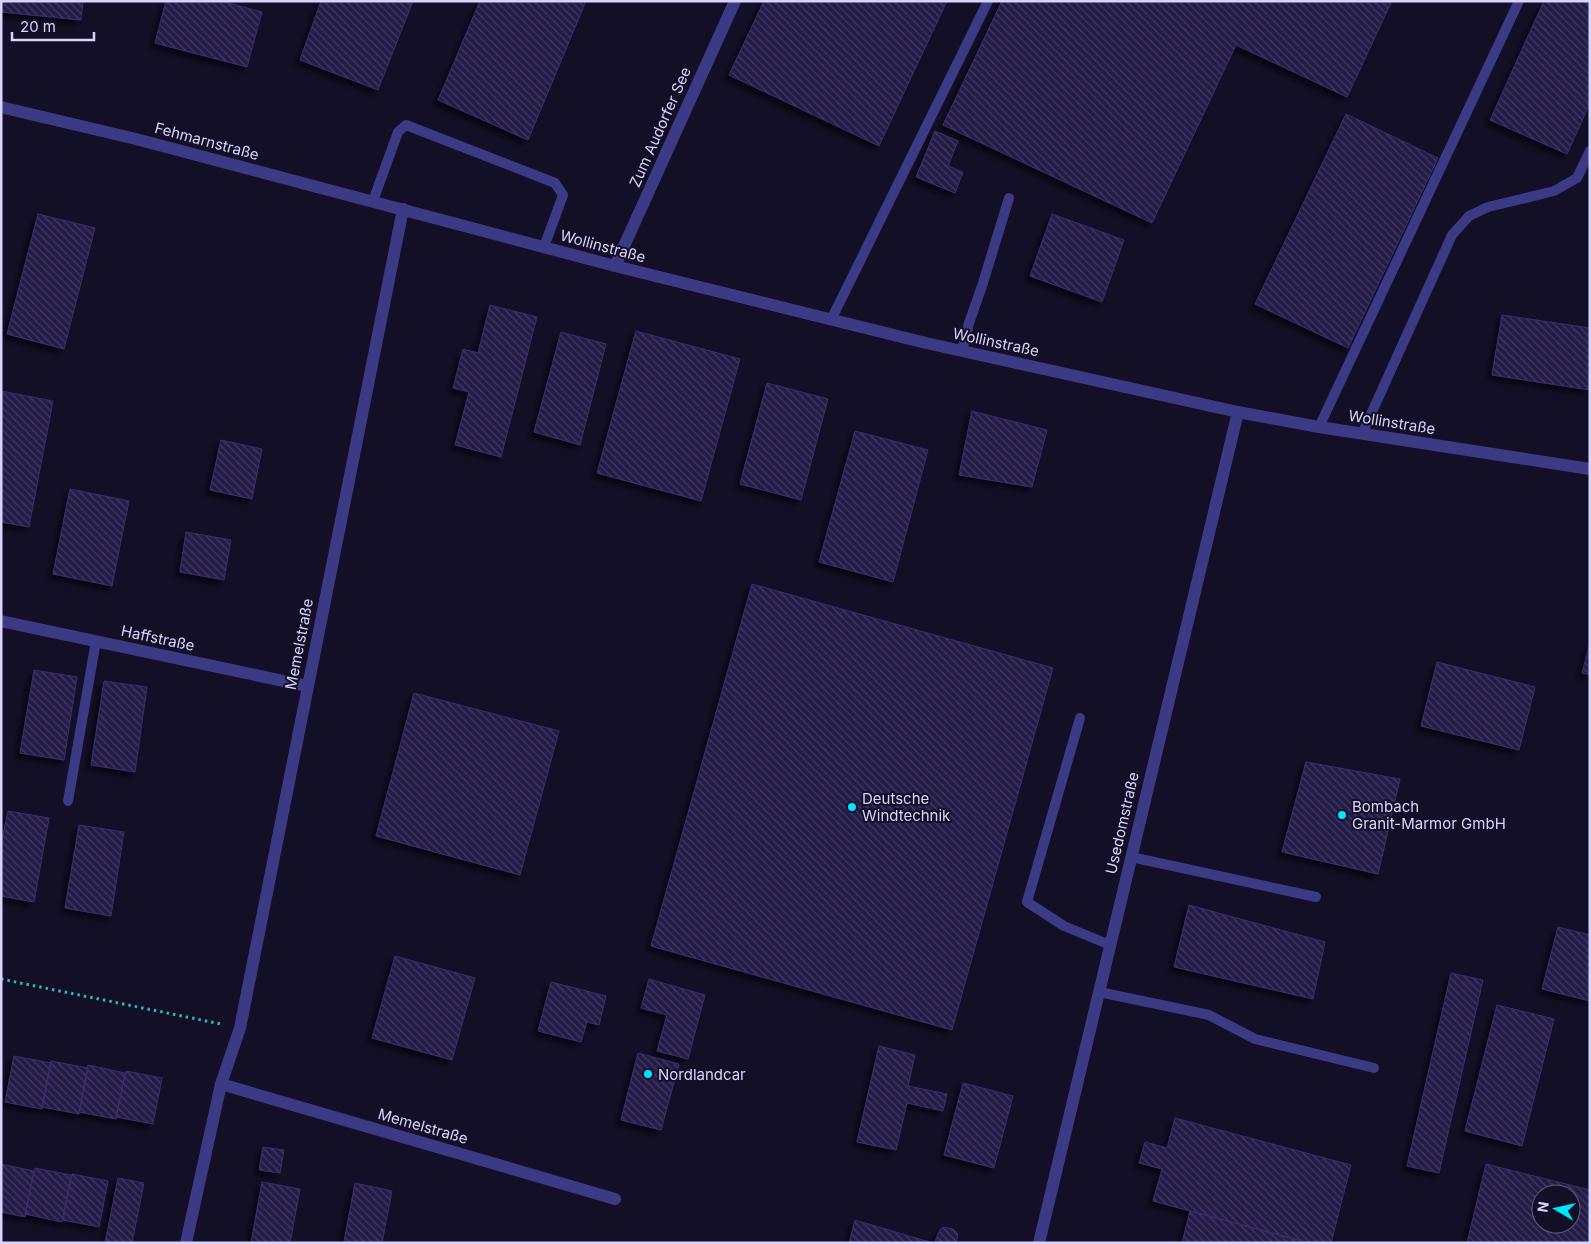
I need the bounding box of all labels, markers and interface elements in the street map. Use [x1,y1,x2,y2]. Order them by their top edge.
scale bar [12,10,95,42]
text: 20 m [20,17,56,36]
street label: Zum Audorfer See [625,64,695,190]
street label: Fehmarnstraße [153,118,261,164]
street label: Wollinstraße [558,225,648,267]
street label: Wollinstraße [951,324,1041,360]
street label: Wollinstraße [1347,406,1437,438]
street label: Memelstraße [281,597,317,691]
street label: Haffstraße [120,621,196,655]
street label: Usedomstraße [1101,770,1143,876]
place label: Deutsche Windtechnik [862,789,951,825]
place label: Bombach Granit-Marmor GmbH [1352,797,1506,833]
marker: Deutsche Windtechnik [846,801,858,813]
marker: Bombach Granit-Marmor GmbH [1336,809,1348,821]
place label: Nordlandcar [658,1065,746,1084]
marker: Nordlandcar [642,1068,654,1080]
street label: Memelstraße [376,1104,470,1148]
north arrow [1531,1184,1581,1234]
text: N [1533,1200,1552,1213]

